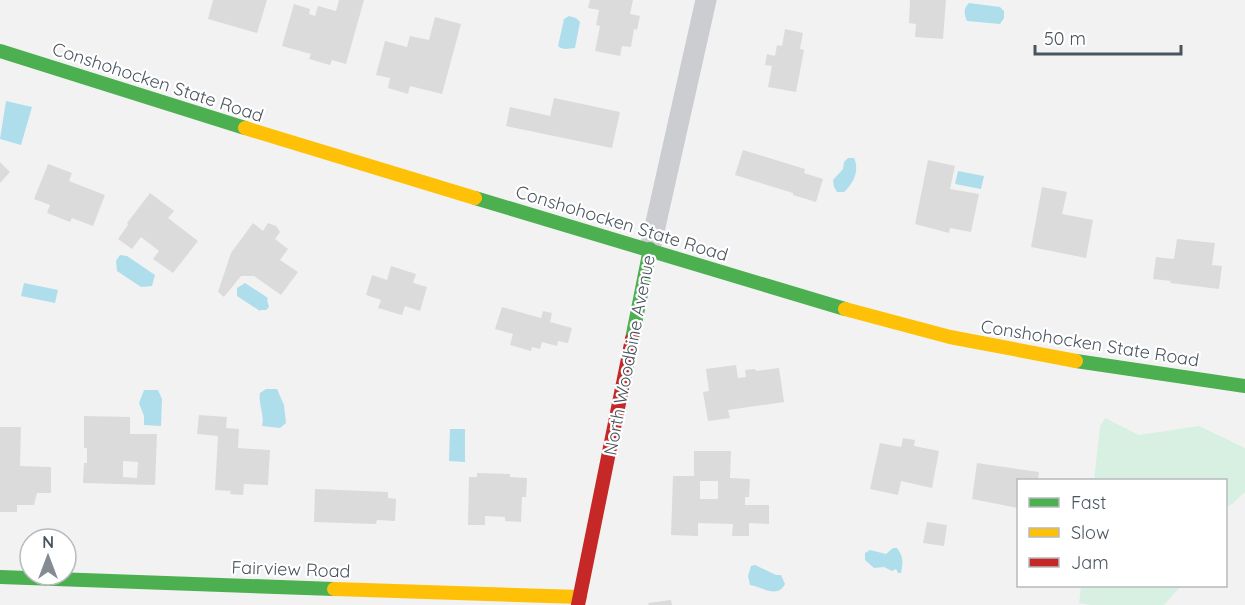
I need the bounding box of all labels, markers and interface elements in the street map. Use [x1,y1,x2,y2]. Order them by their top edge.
scale bar [1035,18,1180,56]
text: 50 m [1044,27,1086,50]
street label: Conshohocken State Road [50,37,266,127]
street label: Conshohocken State Road [513,180,731,266]
street label: North Woodbine Avenue [598,253,660,457]
street label: Conshohocken State Road [979,314,1201,372]
legend [1017,479,1227,587]
text: Fast [1071,491,1106,514]
text: Slow [1071,521,1109,544]
north arrow [18,527,78,587]
text: N [42,532,54,552]
text: Jam [1071,551,1109,574]
street label: Fairview Road [231,555,351,583]

